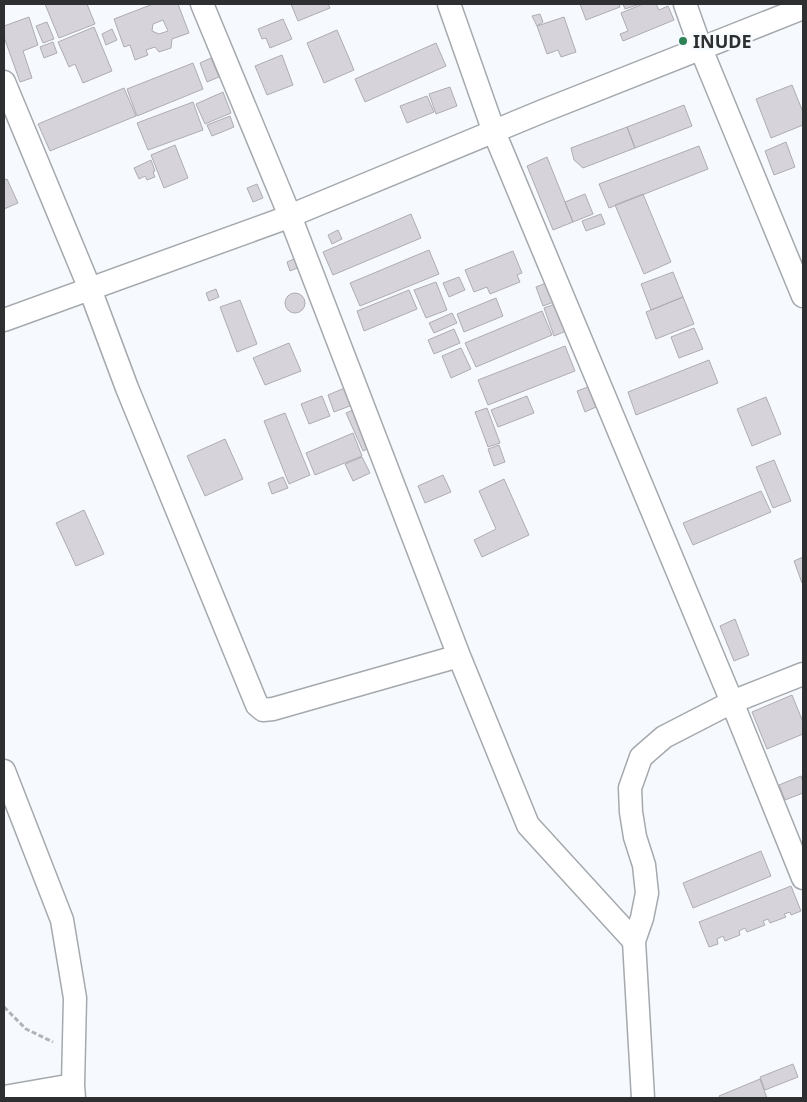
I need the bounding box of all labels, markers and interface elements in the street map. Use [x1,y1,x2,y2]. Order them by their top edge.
place label: INUDE [693,29,752,53]
marker: INUDE [677,35,689,47]

